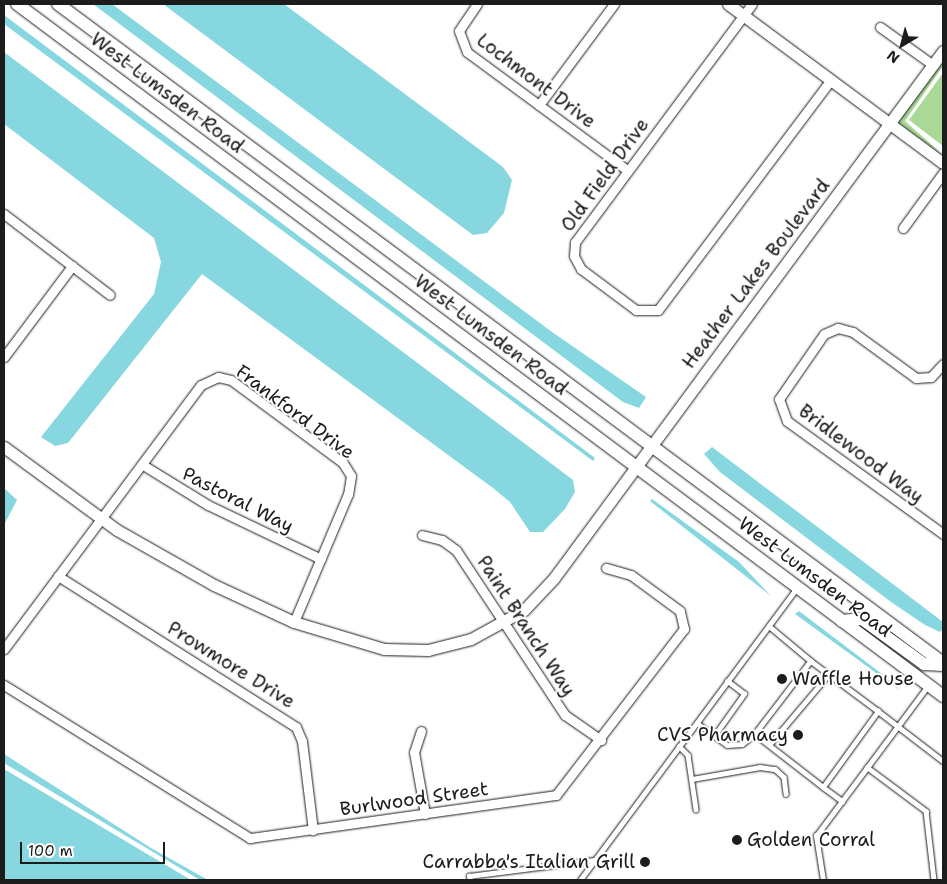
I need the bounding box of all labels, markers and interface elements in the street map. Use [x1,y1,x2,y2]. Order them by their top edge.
north arrow [877,20,927,70]
street label: West Lumsden Road [86,28,248,158]
street label: Lochmont Drive [472,29,600,133]
text: N [883,46,903,68]
street label: Old Field Drive [556,114,654,236]
street label: Heather Lakes Boulevard [677,175,835,373]
street label: West Lumsden Road [410,270,572,400]
street label: Frankford Drive [231,360,359,464]
street label: Bridlewood Way [794,400,928,508]
street label: Pastoral Way [179,462,297,538]
street label: West Lumsden Road [734,512,896,642]
street label: Paint Branch Way [472,551,580,701]
street label: Prowmore Drive [163,617,299,713]
place label: Waffle House [792,668,914,690]
marker: Waffle House [776,673,788,685]
place label: CVS Pharmacy [657,724,788,746]
marker: CVS Pharmacy [792,729,804,741]
street label: Burlwood Street [338,777,490,821]
place label: Golden Corral [747,829,875,851]
scale bar [22,832,168,864]
marker: Golden Corral [731,834,743,846]
text: 100 m [28,841,73,861]
place label: Carrabba's Italian Grill [423,851,635,873]
marker: Carrabba's Italian Grill [639,856,651,868]

